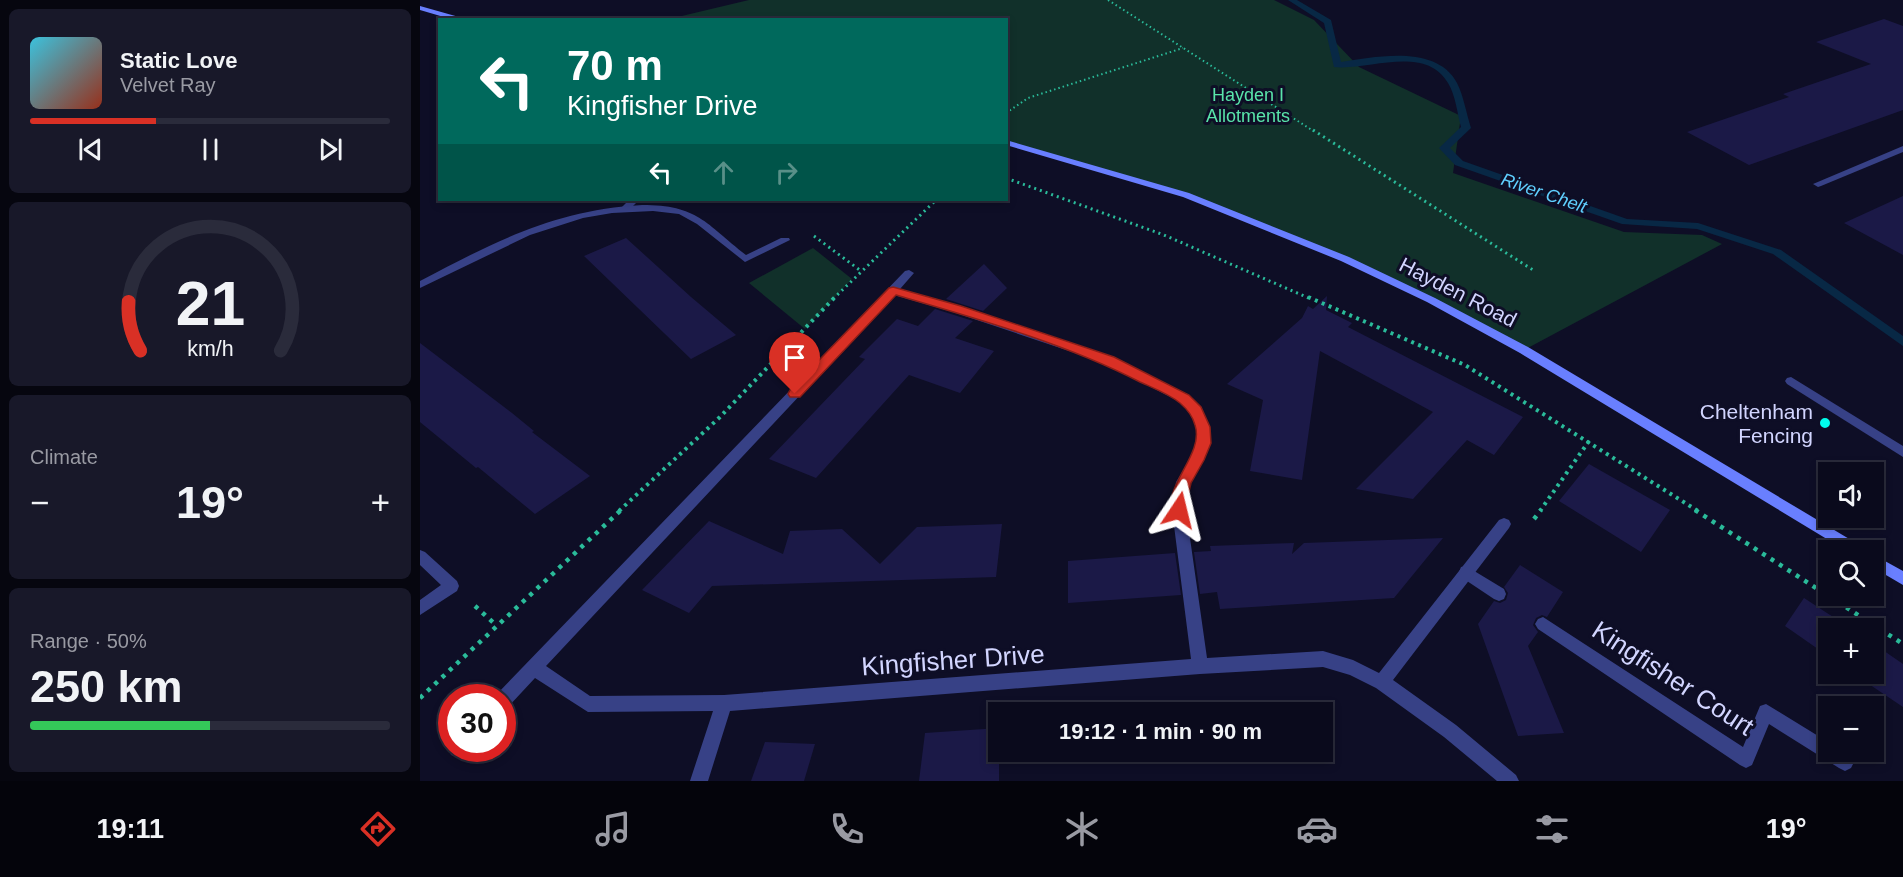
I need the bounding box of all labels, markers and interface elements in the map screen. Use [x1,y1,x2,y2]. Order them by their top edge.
icon: left [468,42,546,120]
text: 70 m [567,42,663,89]
text: Static Love [120,48,237,73]
text: Velvet Ray [120,74,216,96]
park label: Hayden I Allotments [1206,85,1290,126]
text: Kingfisher Drive [567,91,758,121]
icon: previous [74,133,107,166]
icon: pause [194,133,227,166]
icon: next [314,133,347,166]
icon: left [644,156,677,189]
icon: ahead [707,156,740,189]
icon: right [770,156,803,189]
water label: River Chelt [1499,169,1590,217]
street label: Hayden Road [1396,253,1520,331]
text: 21 [175,269,245,338]
pin [769,332,820,394]
text: km/h [187,337,233,361]
icon: arrive [778,341,811,374]
place label: Cheltenham Fencing [1700,400,1813,447]
marker: Cheltenham Fencing [1818,416,1832,430]
text: Climate [30,446,98,468]
map controls [1818,462,1884,762]
button: sound [1818,462,1884,528]
text: 19° [176,477,244,528]
position arrow [1147,478,1211,542]
text: − [30,484,49,521]
text: + [371,484,390,521]
button: search [1818,540,1884,606]
street label: Kingfisher Court [1587,615,1760,742]
button: + [1818,618,1884,684]
text: Range · 50% [30,630,147,652]
street label: Kingfisher Drive [860,639,1046,681]
text: 250 km [30,661,183,712]
speed limit sign: 30 [438,684,516,762]
button: − [1818,696,1884,762]
text: 19:12 · 1 min · 90 m [1059,719,1262,744]
icon: directions [357,808,399,850]
icon: music [592,808,634,850]
icon: phone [826,808,868,850]
icon: climate [1061,808,1103,850]
icon: car [1296,808,1338,850]
icon: filters [1531,808,1573,850]
text: 19:11 [96,814,164,844]
text: 19° [1766,814,1807,844]

